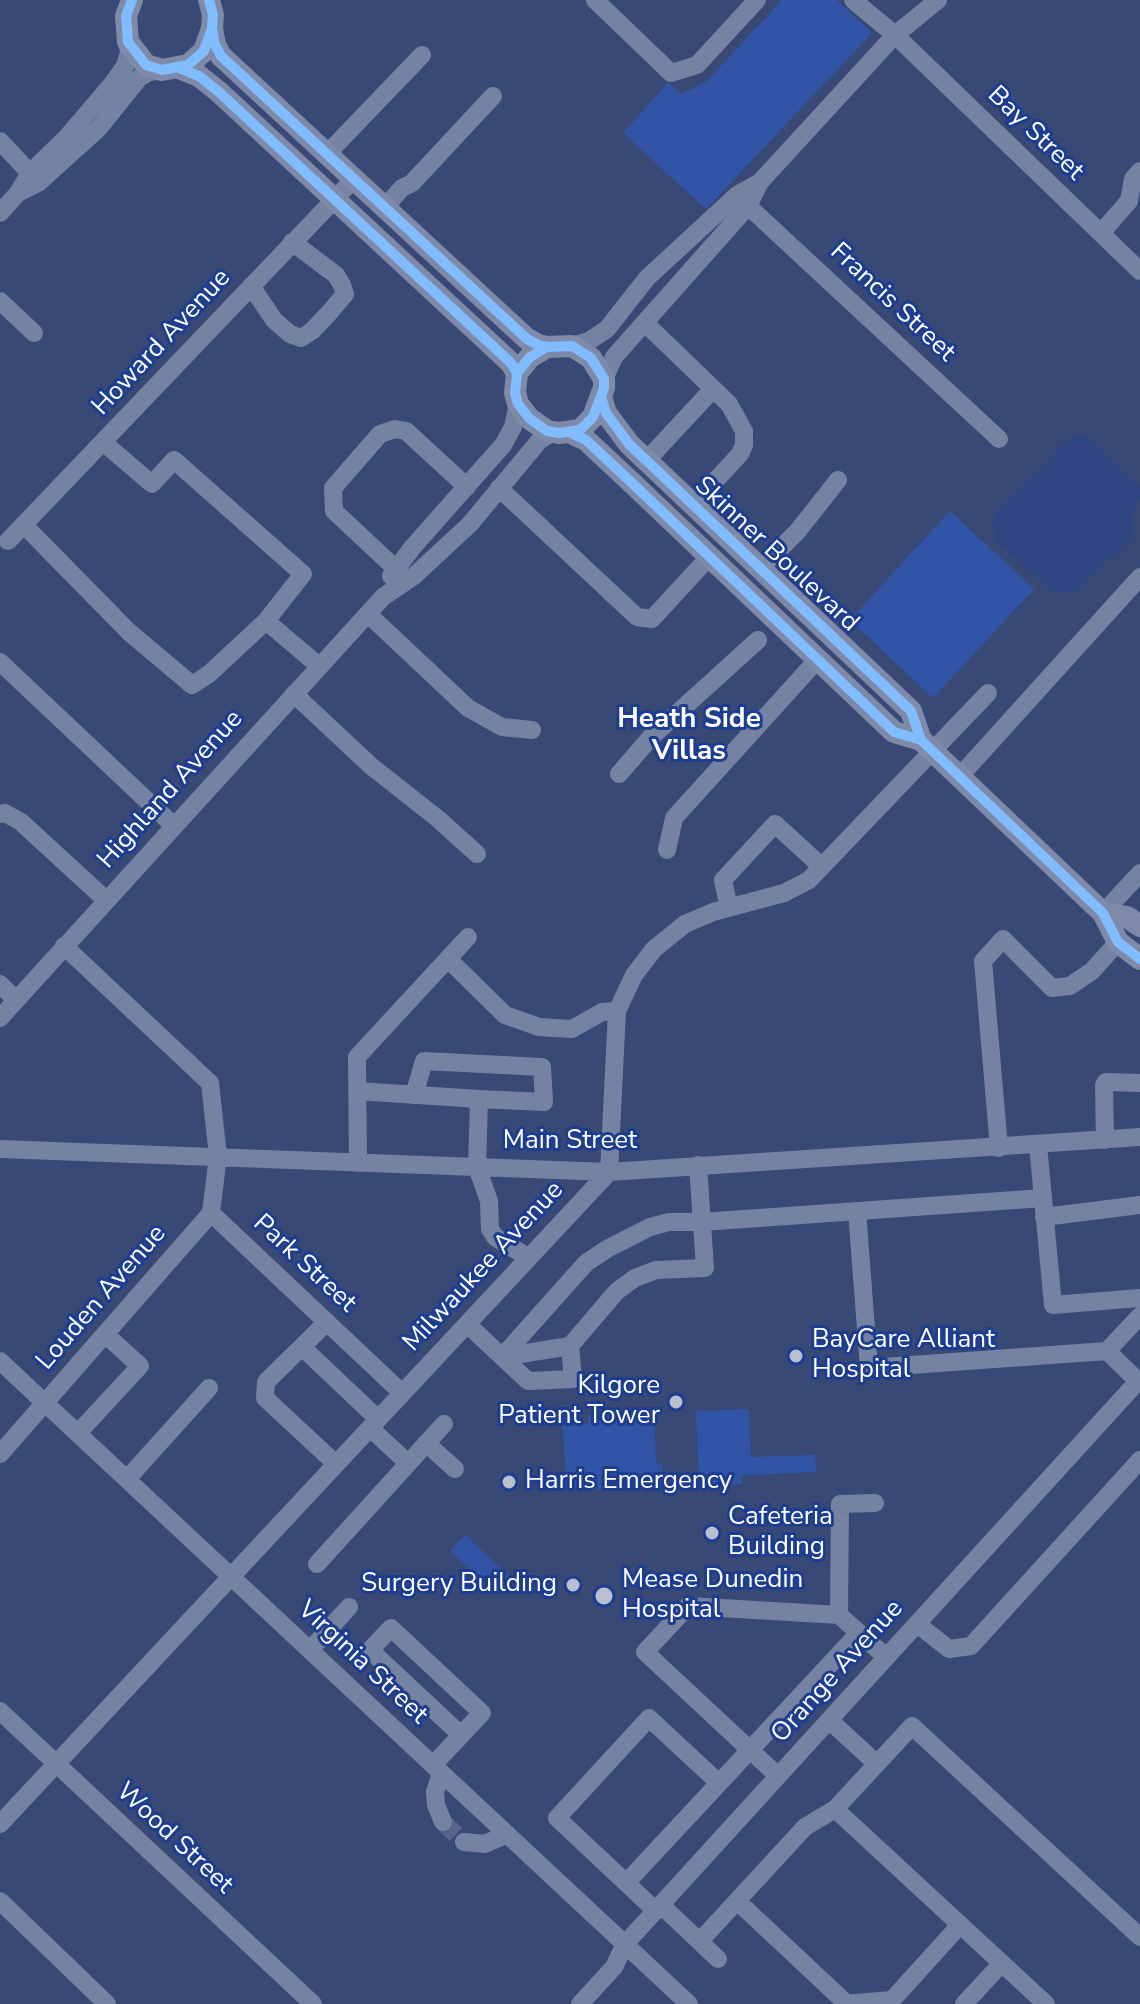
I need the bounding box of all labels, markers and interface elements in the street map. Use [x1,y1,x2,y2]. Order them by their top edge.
street label: Bay Street [980,80,1090,188]
street label: Francis Street [823,237,961,369]
street label: Howard Avenue [86,263,238,423]
street label: Skinner Boulevard [687,471,865,639]
district label: Heath Side Villas [617,703,761,769]
street label: Highland Avenue [92,704,250,876]
street label: Main Street [503,1126,637,1158]
street label: Milwaukee Avenue [397,1175,571,1359]
street label: Park Street [246,1208,362,1320]
street label: Louden Avenue [31,1219,173,1377]
place label: BayCare Alliant Hospital [812,1325,995,1386]
marker: BayCare Alliant Hospital [787,1347,805,1365]
place label: Kilgore Patient Tower [498,1371,660,1432]
marker: Kilgore Patient Tower [667,1393,685,1411]
place label: Harris Emergency [525,1466,732,1498]
marker: Harris Emergency [500,1473,518,1491]
place label: Cafeteria Building [728,1502,833,1564]
marker: Cafeteria Building [703,1524,721,1542]
place label: Mease Dunedin Hospital [622,1565,803,1626]
place label: Surgery Building [361,1569,557,1601]
marker: Surgery Building [564,1576,582,1594]
marker: Mease Dunedin Hospital [593,1585,615,1607]
street label: Orange Avenue [766,1594,910,1750]
street label: Virginia Street [290,1595,434,1731]
street label: Wood Street [109,1777,239,1901]

